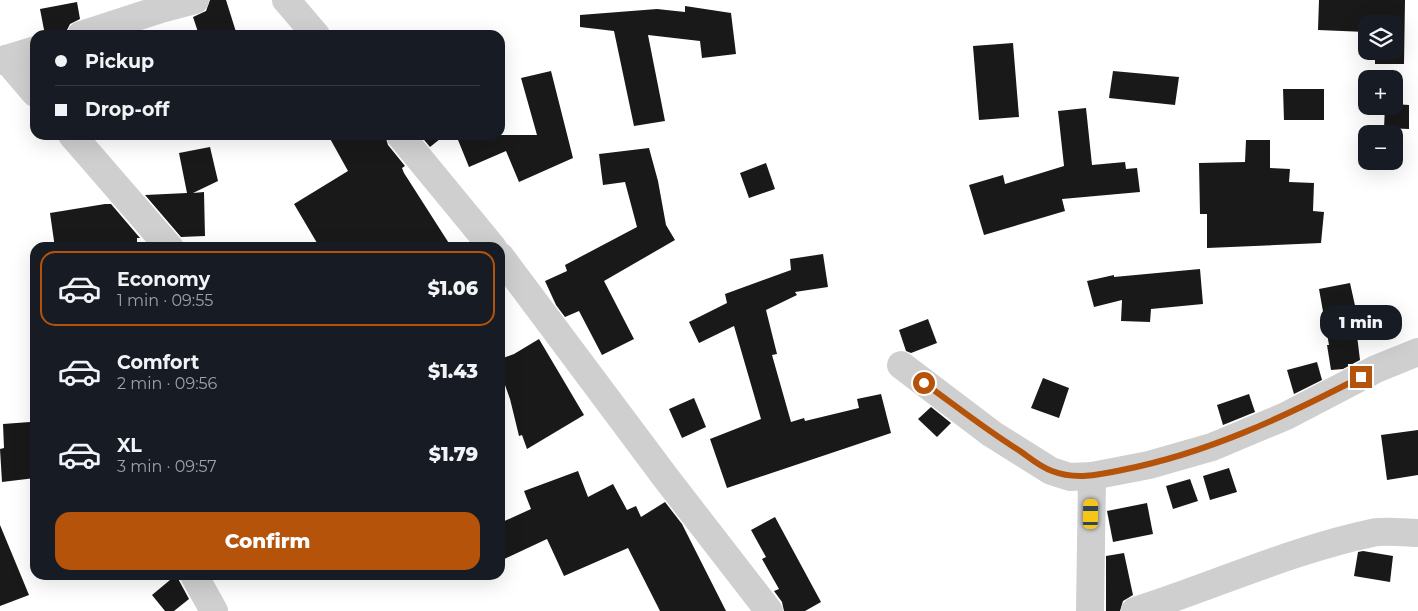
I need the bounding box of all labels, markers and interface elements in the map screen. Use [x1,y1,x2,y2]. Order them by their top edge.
map controls [1358,15,1403,170]
button: layers [1358,15,1403,60]
text: Pickup [85,50,154,73]
button: + [1358,70,1403,115]
text: Drop-off [85,98,169,121]
button: − [1358,125,1403,170]
icon: car [57,266,102,311]
text: Economy [117,268,210,291]
text: $1.06 [428,277,478,300]
text: 1 min · 09:55 [117,291,213,310]
callout: 1 min [1320,304,1402,340]
text: 1 min [1339,313,1383,332]
icon: car [57,349,102,394]
text: Comfort [117,351,199,374]
text: $1.43 [428,360,478,383]
route end [1350,366,1372,388]
route start [913,372,935,394]
text: 2 min · 09:56 [117,374,217,393]
icon: car [57,432,102,477]
text: XL [117,434,142,457]
text: $1.79 [429,443,478,466]
text: 3 min · 09:57 [117,457,217,476]
car [1083,499,1098,529]
button: Confirm [55,512,480,570]

